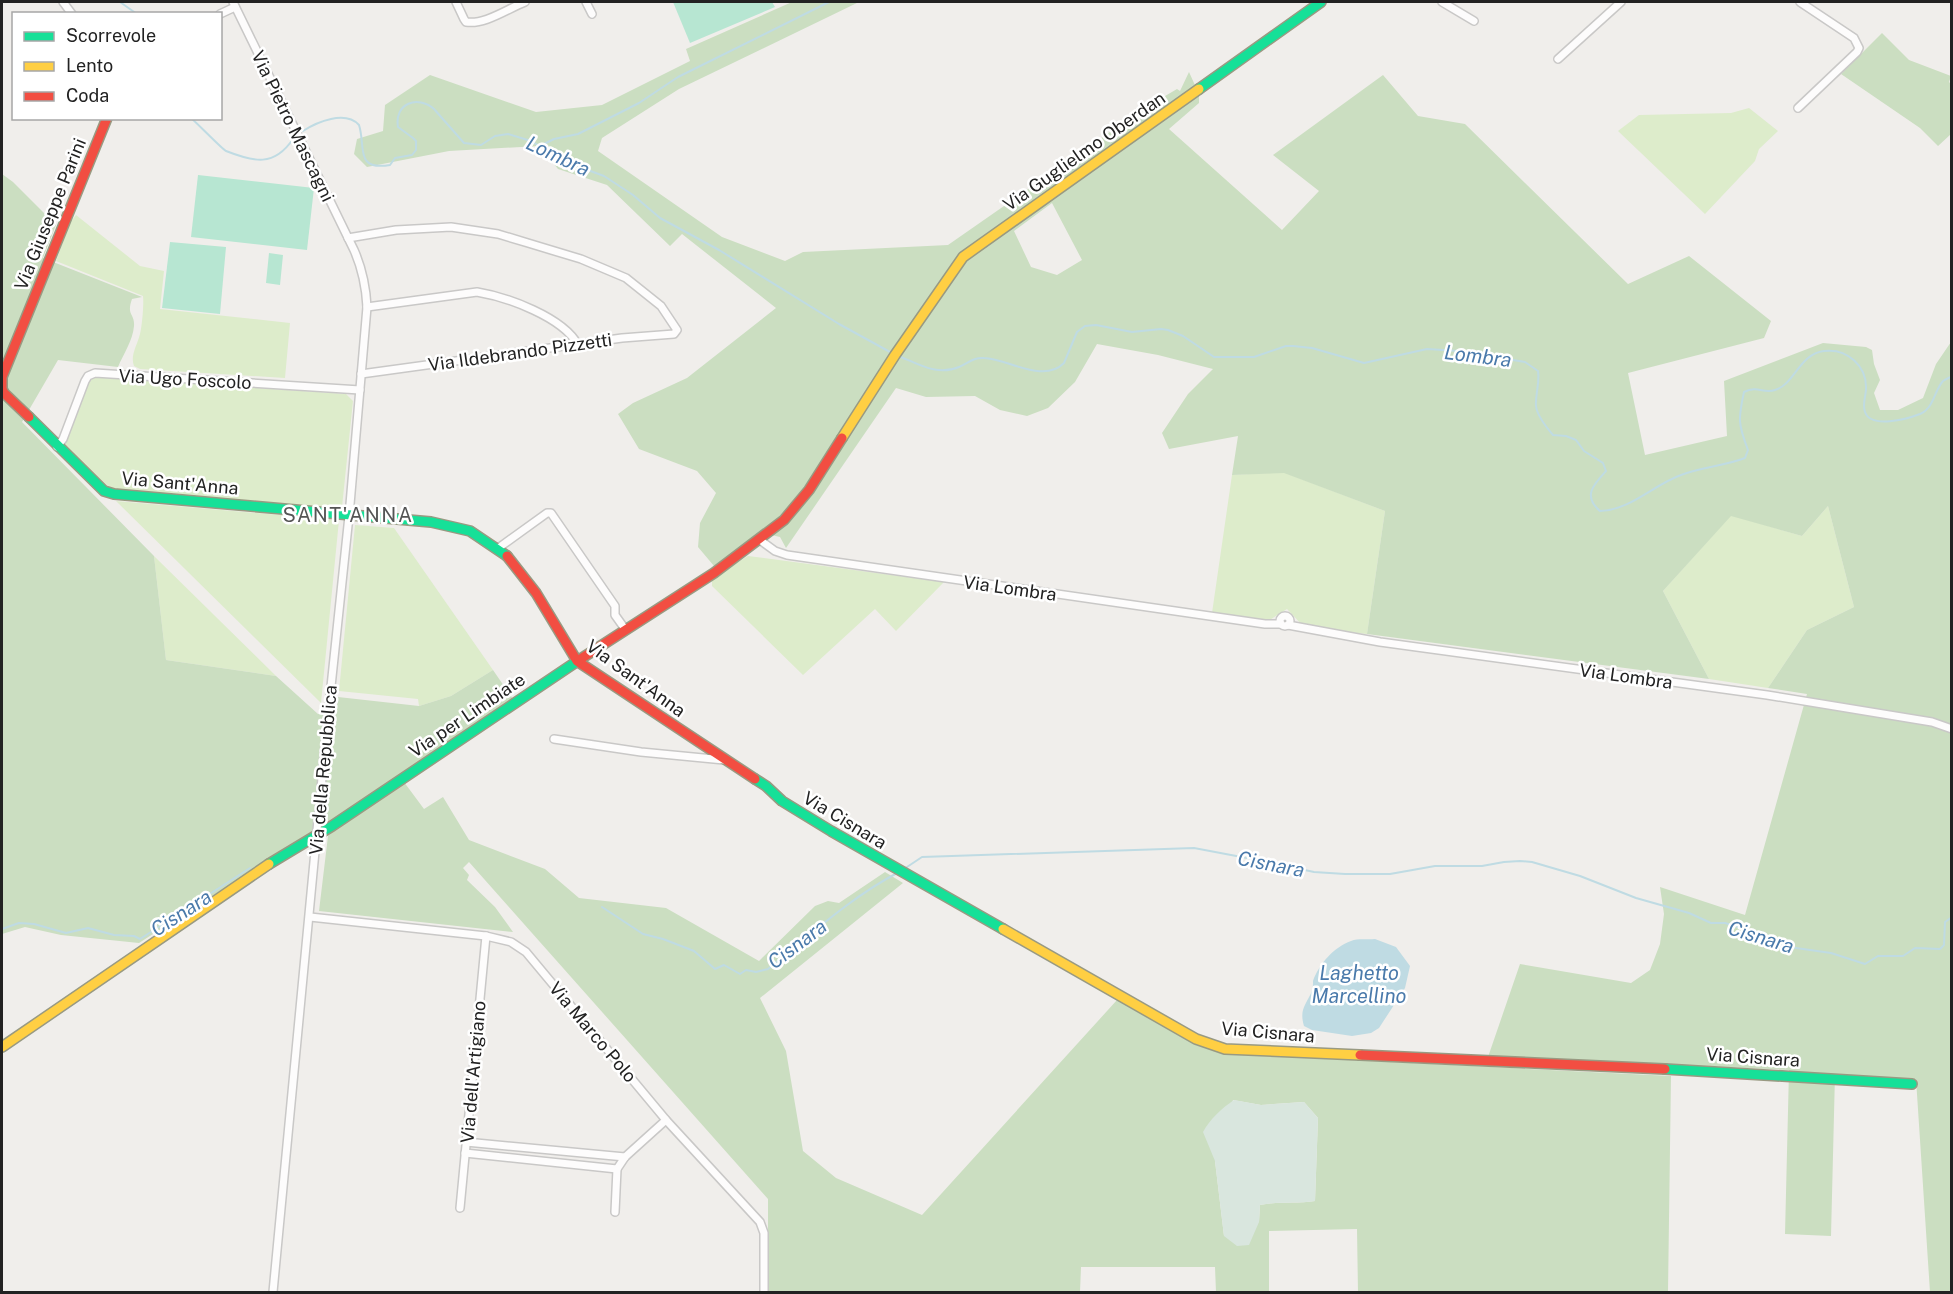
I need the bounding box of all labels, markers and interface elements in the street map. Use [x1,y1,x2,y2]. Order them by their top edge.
legend [12,12,222,120]
text: Scorrevole [66,25,156,46]
street label: Via Pietro Mascagni [247,47,339,205]
text: Lento [66,55,113,76]
text: Coda [66,85,109,106]
street label: Via Guglielmo Oberdan [999,87,1169,215]
water label: Lombra [522,131,594,181]
street label: Via Giuseppe Parini [10,135,90,293]
street label: Via Ildebrando Pizzetti [427,329,613,375]
water label: Lombra [1443,340,1513,372]
street label: Via Ugo Foscolo [118,365,252,393]
street label: Via Sant'Anna [121,467,239,499]
district label: SANT'ANNA [282,503,414,527]
street label: Via Lombra [962,571,1058,605]
street label: Via Sant'Anna [582,635,690,721]
street label: Via Lombra [1578,659,1674,693]
street label: Via per Limbiate [405,668,529,762]
street label: Via della Repubblica [305,684,341,856]
street label: Via Cisnara [799,787,891,853]
water label: Cisnara [1236,846,1306,882]
water label: Cisnara [146,885,216,941]
water label: Cisnara [763,914,831,974]
water label: Cisnara [1725,916,1797,958]
water label: Laghetto Marcellino [1312,961,1407,1008]
street label: Via Marco Polo [545,978,641,1086]
street label: Via dell'Artigiano [456,1000,490,1144]
street label: Via Cisnara [1220,1017,1316,1047]
street label: Via Cisnara [1705,1043,1801,1071]

